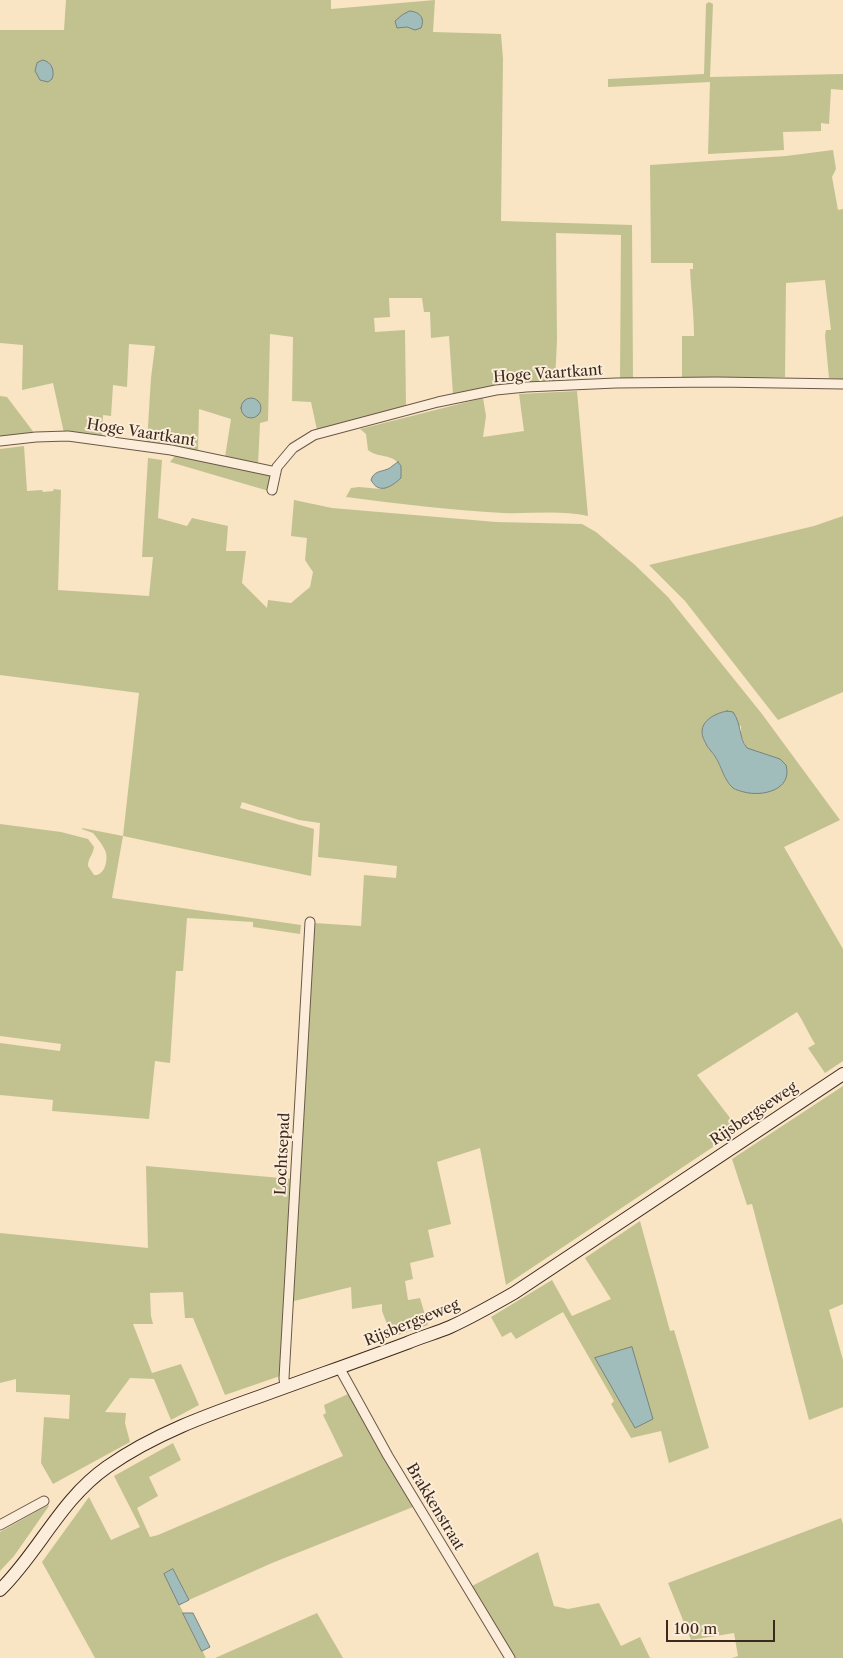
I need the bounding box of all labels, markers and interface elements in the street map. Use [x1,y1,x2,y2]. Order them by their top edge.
street label: Hoge Vaartkant [493,361,603,387]
street label: Hoge Vaartkant [85,416,197,450]
street label: Rijsbergseweg [707,1078,801,1150]
street label: Lochtsepad [272,1112,294,1196]
street label: Rijsbergseweg [362,1296,462,1350]
street label: Brakkenstraat [402,1460,468,1554]
scale bar [668,1610,777,1642]
text: 100 m [674,1619,717,1638]

